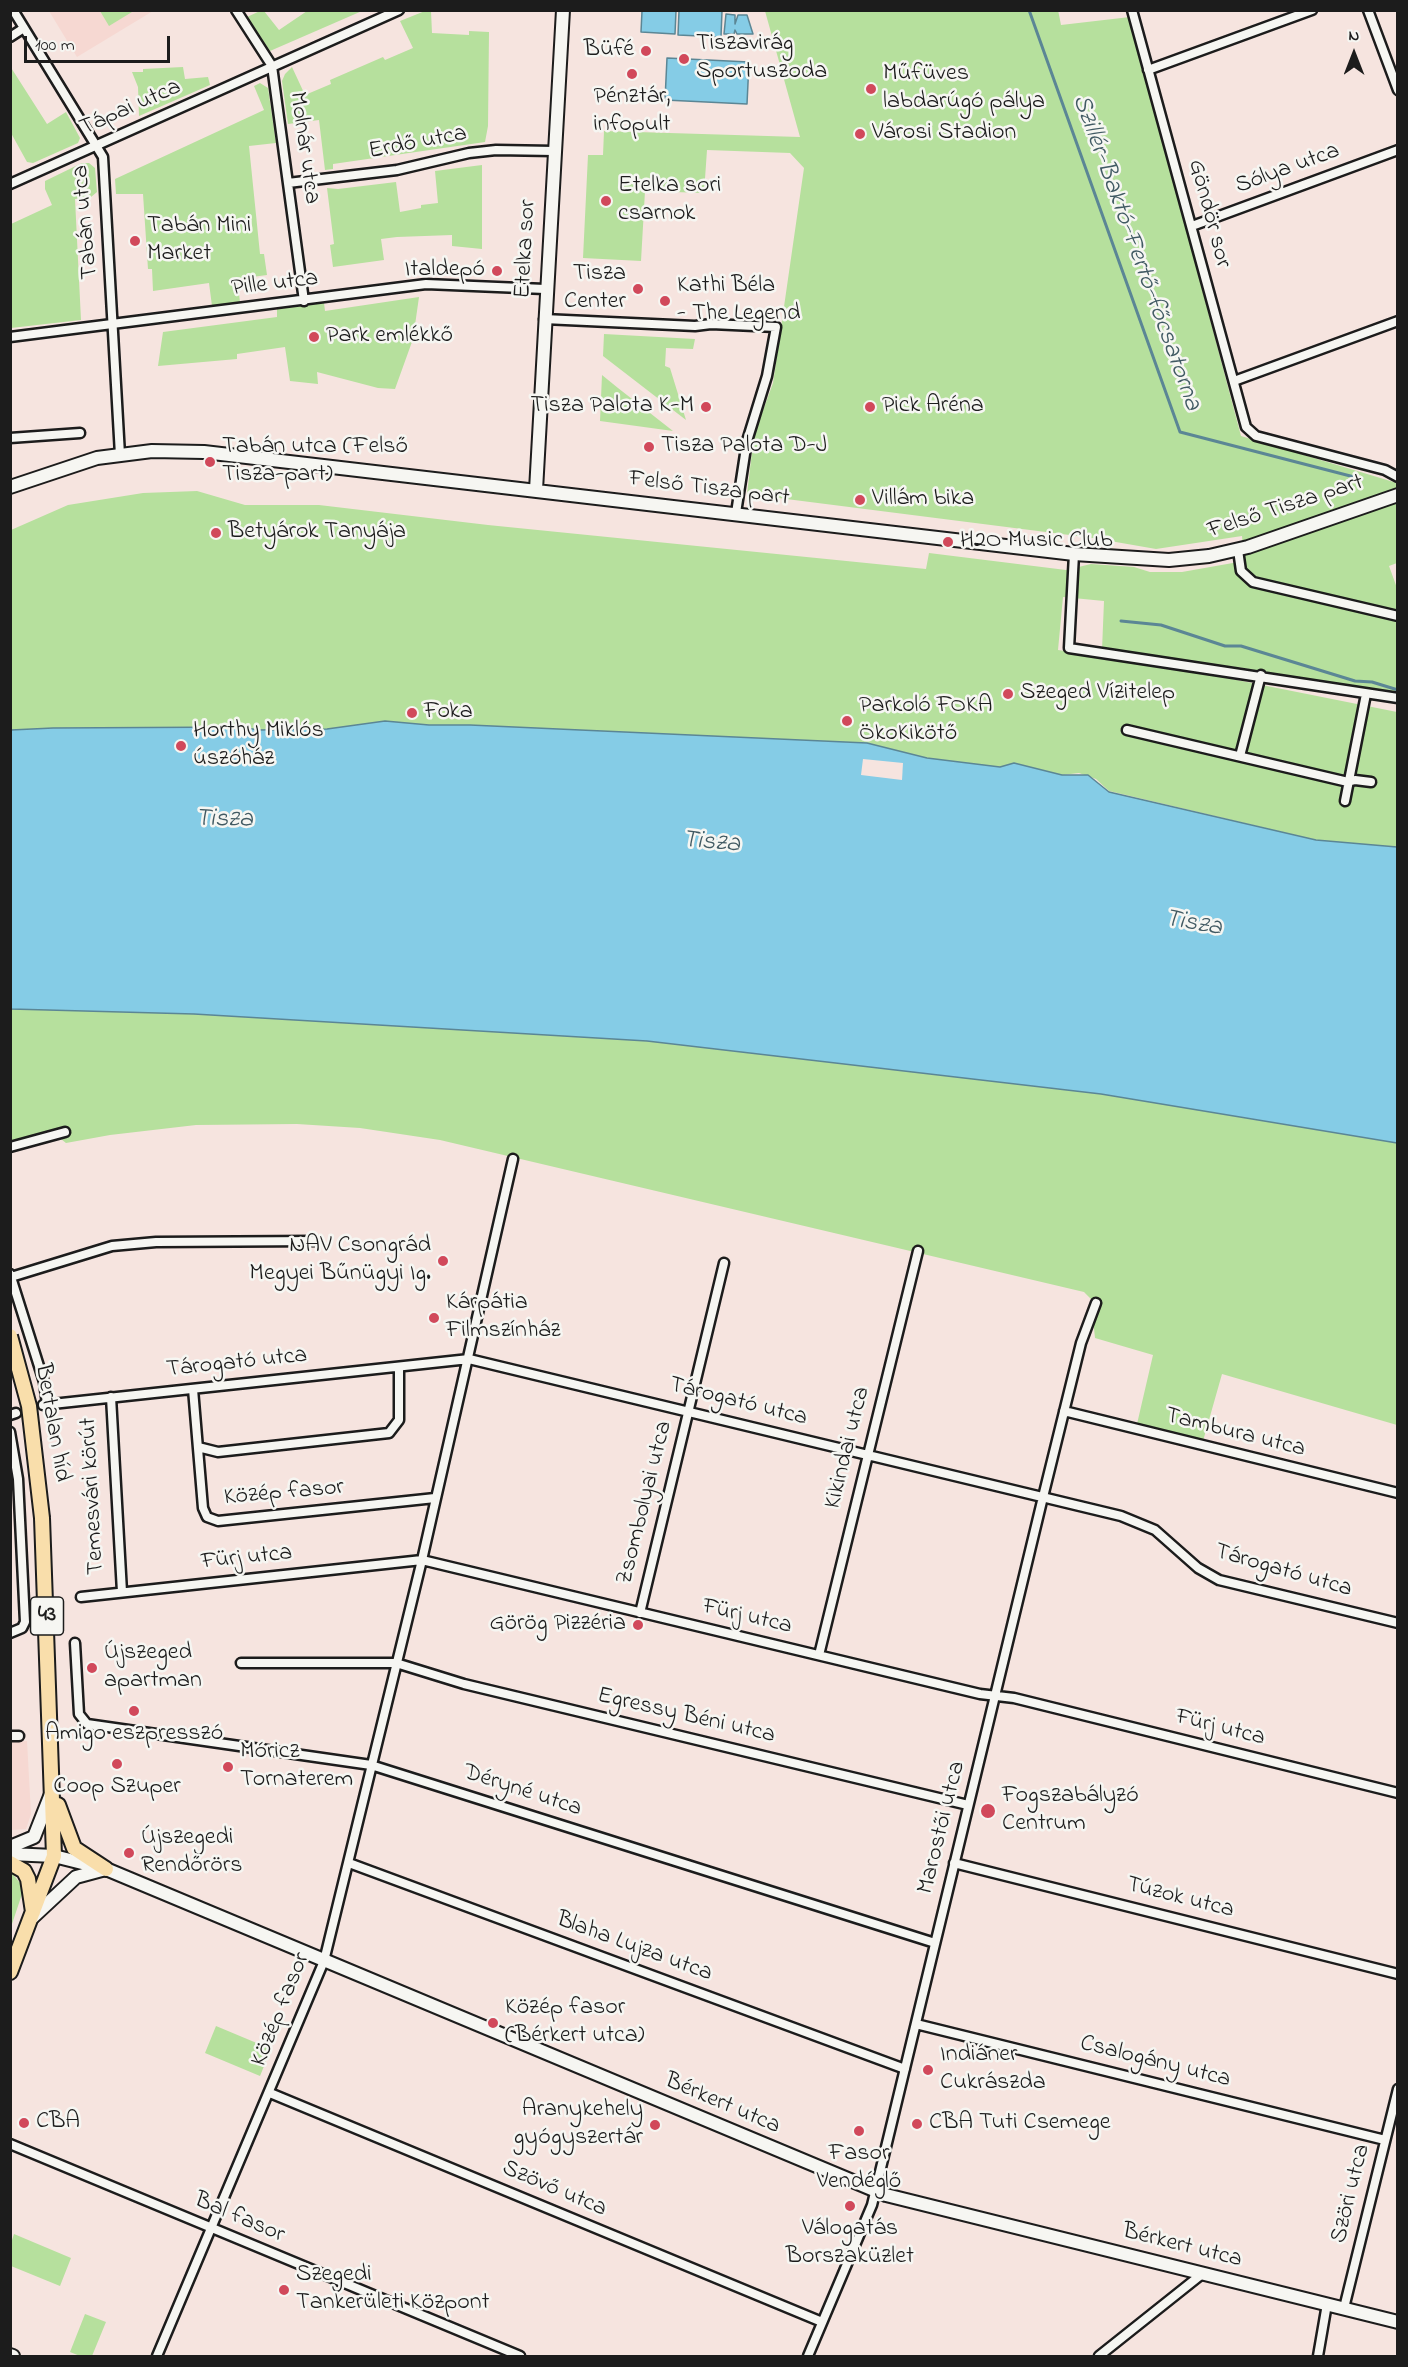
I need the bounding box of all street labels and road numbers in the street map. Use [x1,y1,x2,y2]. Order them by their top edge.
street label: Tápai utca [76,74,186,144]
street label: Molnár utca [281,90,325,206]
street label: Erdő utca [367,120,469,168]
street label: Sólya utca [1232,138,1344,202]
street label: Göndör sor [1180,157,1236,271]
street label: Tabán utca [68,164,106,280]
street label: Etelka sor [510,199,544,299]
street label: Pille utca [230,265,320,305]
street label: Felső Tisza part [627,466,791,514]
street label: Felső Tisza part [1205,469,1367,547]
street label: Tárogató utca [165,1342,309,1386]
street label: Bertalan híd [26,1362,76,1484]
street label: Tárogató utca [666,1372,810,1434]
street label: Kikindai utca [820,1384,878,1512]
street label: Tambura utca [1162,1403,1308,1465]
street label: Temesvári körút [76,1417,112,1575]
street label: Zsombolyai utca [612,1418,680,1588]
street label: Közép fasor [223,1474,345,1514]
street label: Tárogató utca [1211,1539,1355,1605]
street label: Fürj utca [200,1540,294,1578]
street label: Fürj utca [699,1594,795,1642]
road number: 43 [30,1597,63,1635]
street label: Egressy Béni utca [594,1683,778,1751]
street label: Fürj utca [1172,1704,1268,1754]
street label: Déryné utca [459,1759,585,1825]
street label: Marostői utca [913,1759,973,1897]
street label: Túzok utca [1123,1872,1237,1926]
street label: Blaha Lujza utca [552,1906,716,1990]
street label: Közép fasor [246,1949,318,2071]
street label: Csalogány utca [1077,2030,1233,2096]
street label: Bérkert utca [660,2068,784,2142]
street label: Szöri utca [1326,2141,1378,2247]
street label: Szövő utca [497,2155,611,2225]
street label: Bal fasor [189,2187,289,2251]
street label: Bérkert utca [1119,2218,1245,2276]

